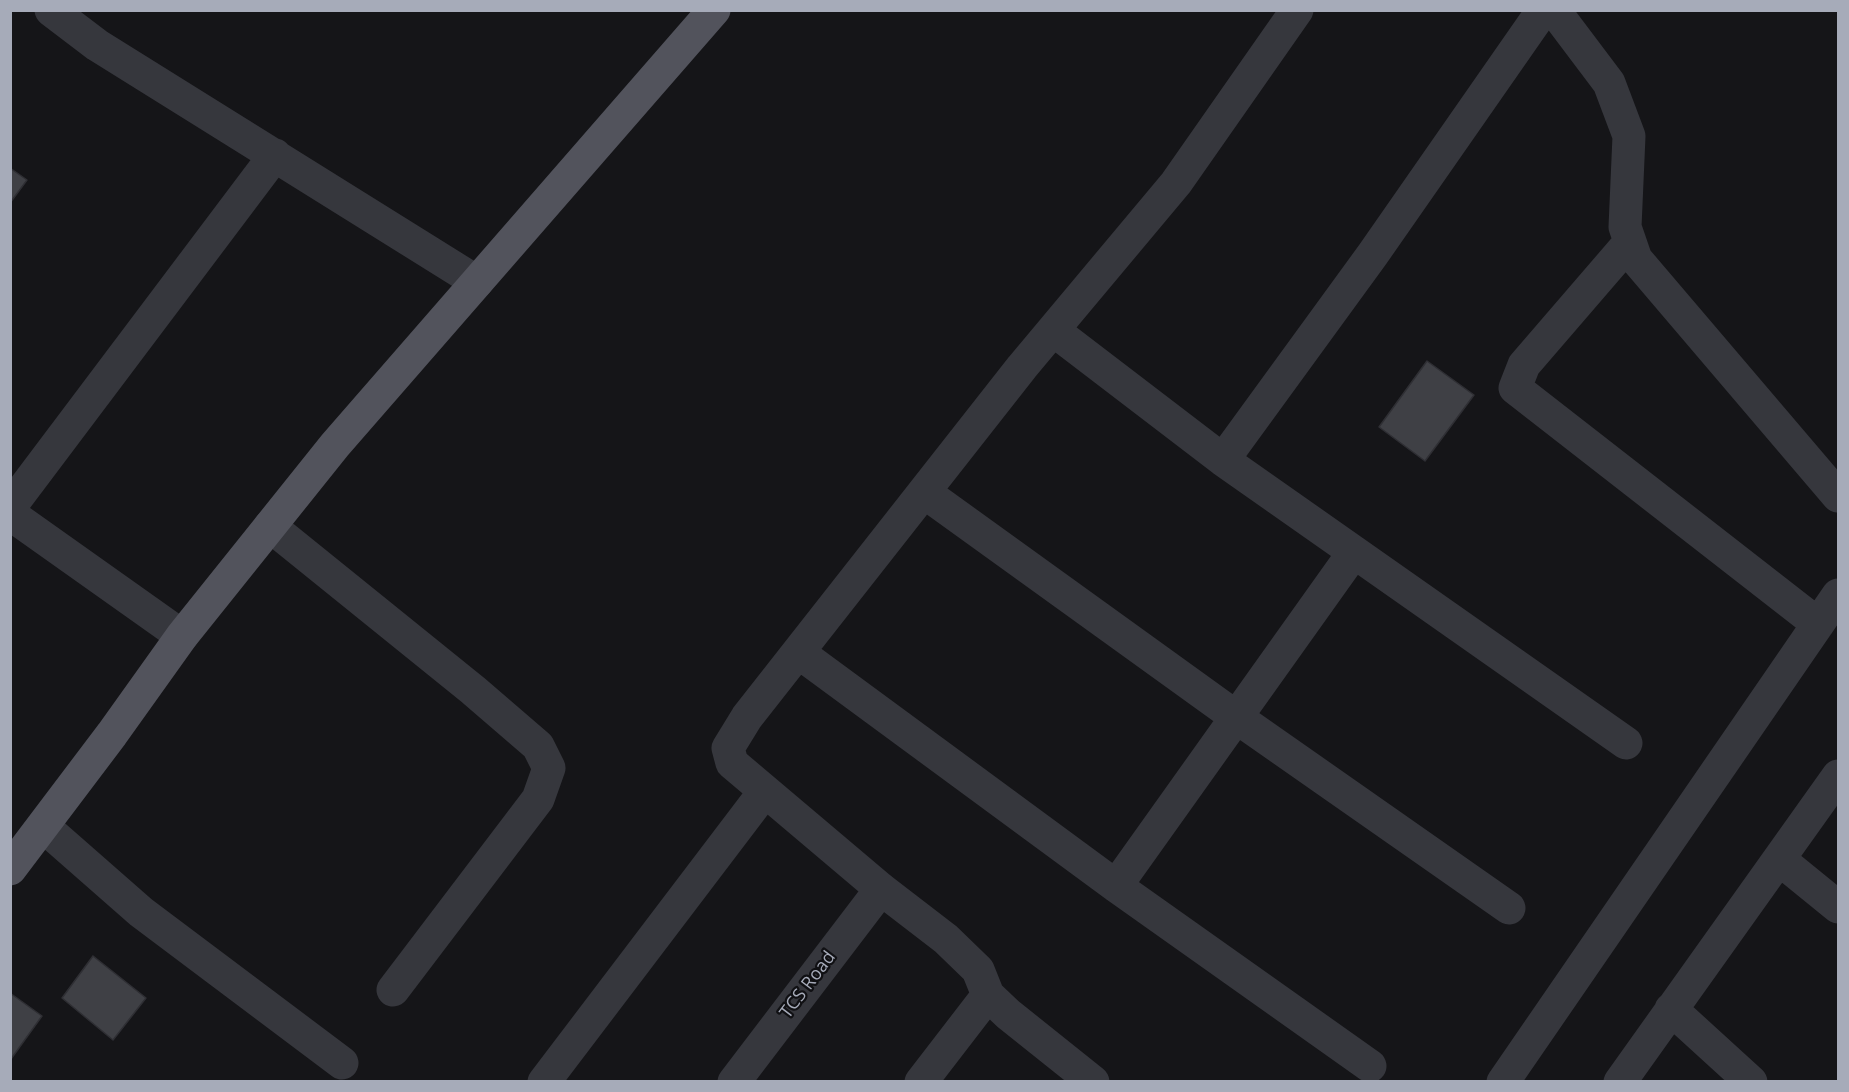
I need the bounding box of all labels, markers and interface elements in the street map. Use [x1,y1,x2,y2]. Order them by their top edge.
street label: TCS Road [776,947,840,1023]

